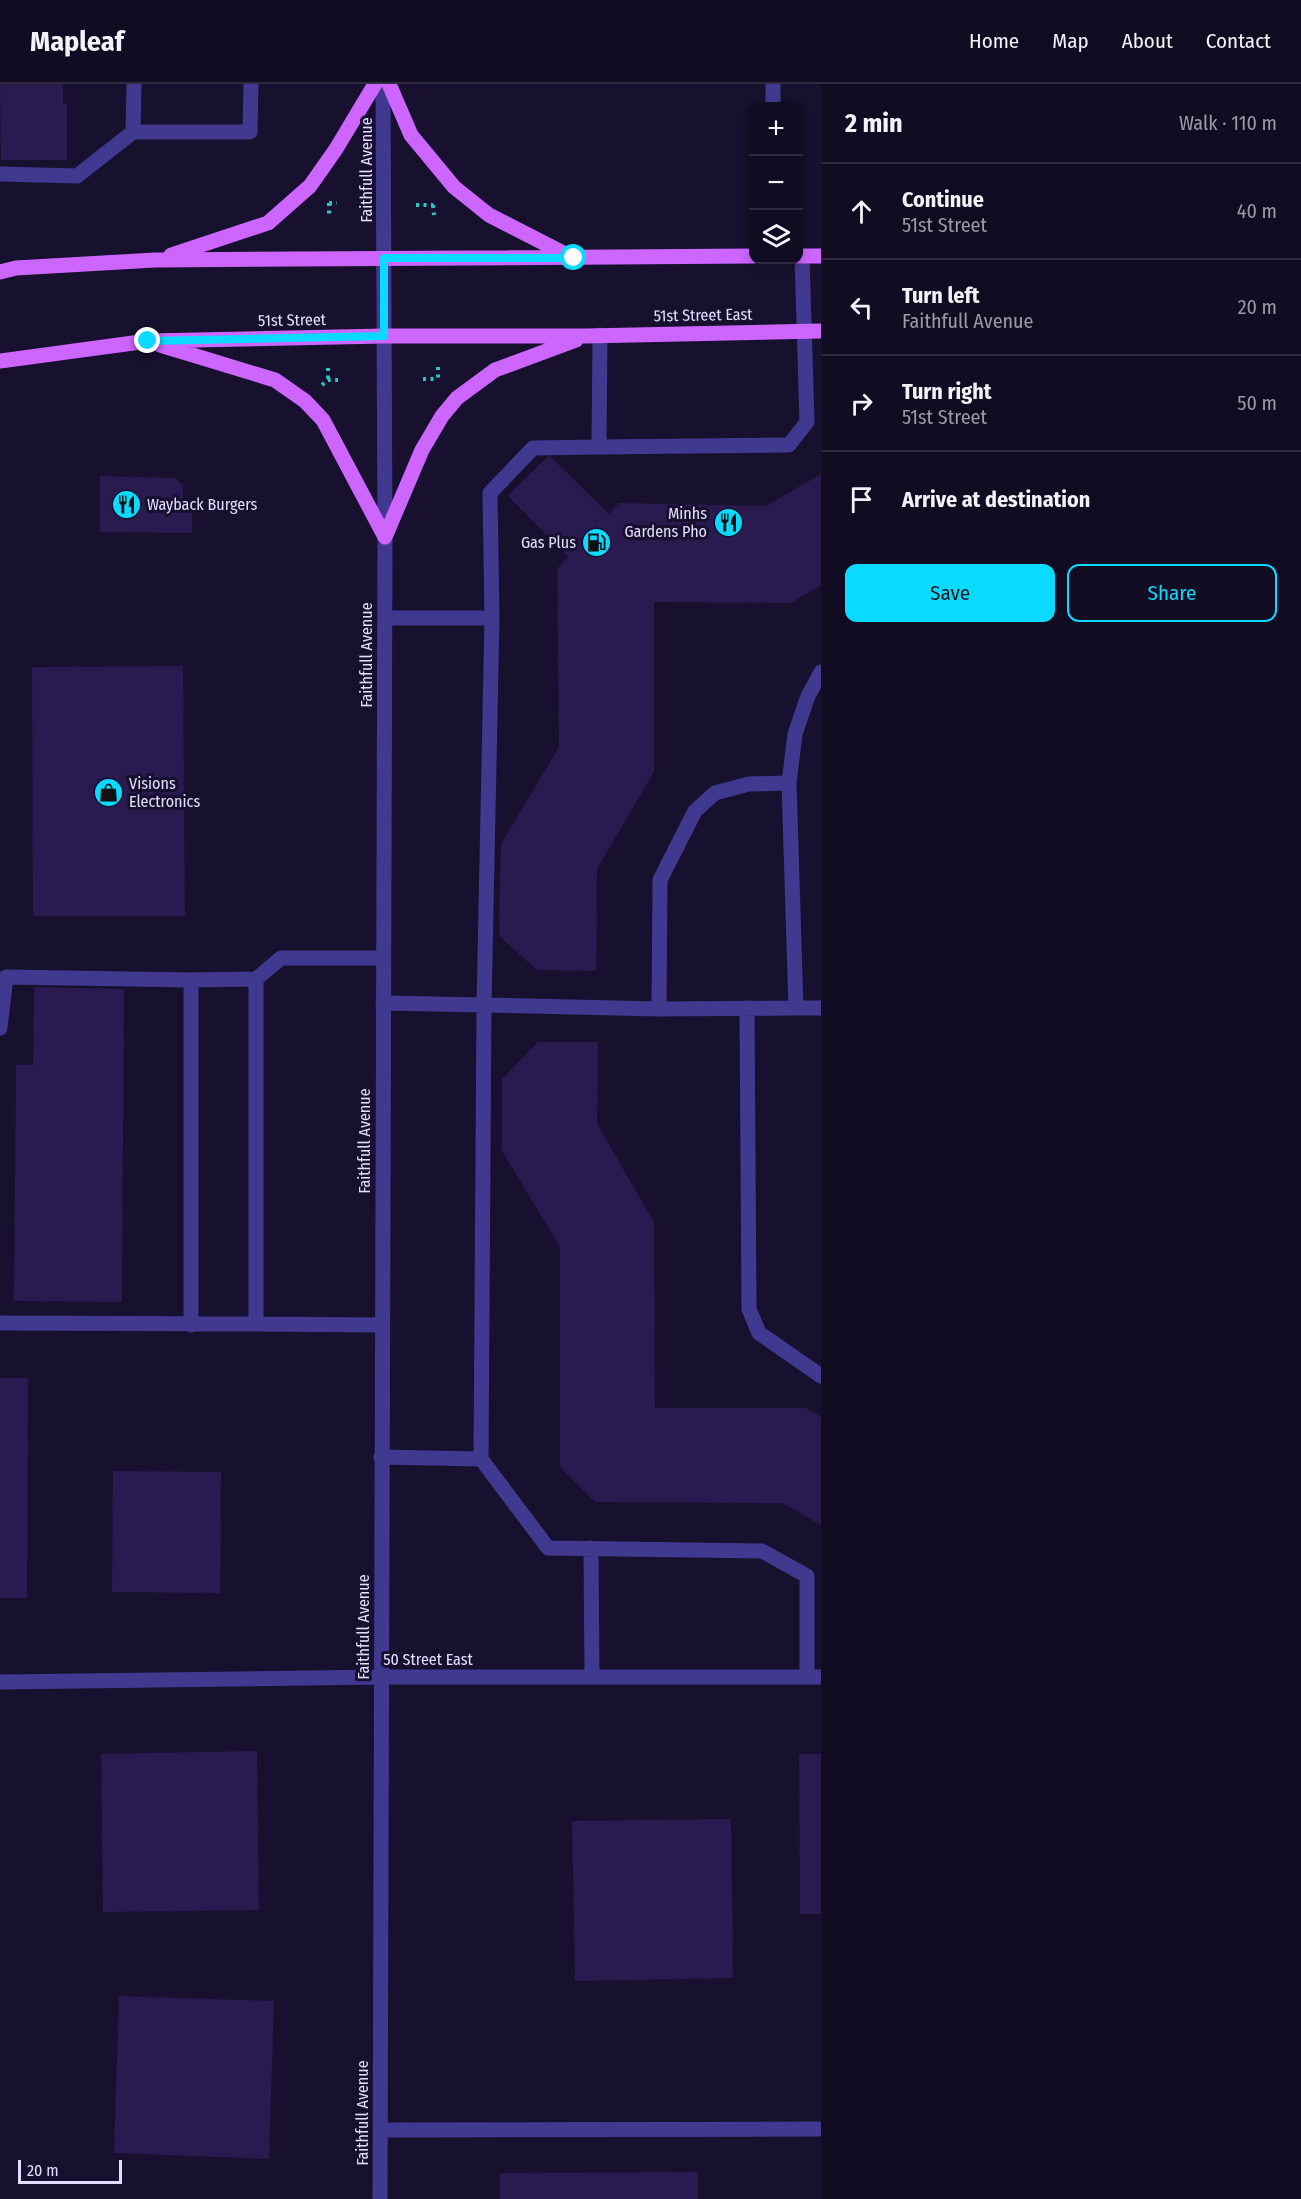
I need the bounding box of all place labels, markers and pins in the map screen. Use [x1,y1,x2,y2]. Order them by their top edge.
restaurant icon: Wayback Burgers [110,488,142,520]
place label: Wayback Burgers [147,495,258,514]
place label: Minhs Gardens Pho [624,504,707,541]
restaurant icon: Minhs Gardens Pho [712,506,744,538]
fuel station icon: Gas Plus [581,526,613,558]
place label: Gas Plus [521,533,576,552]
place label: Visions Electronics [129,774,200,811]
shop icon: Visions Electronics [92,776,124,808]

